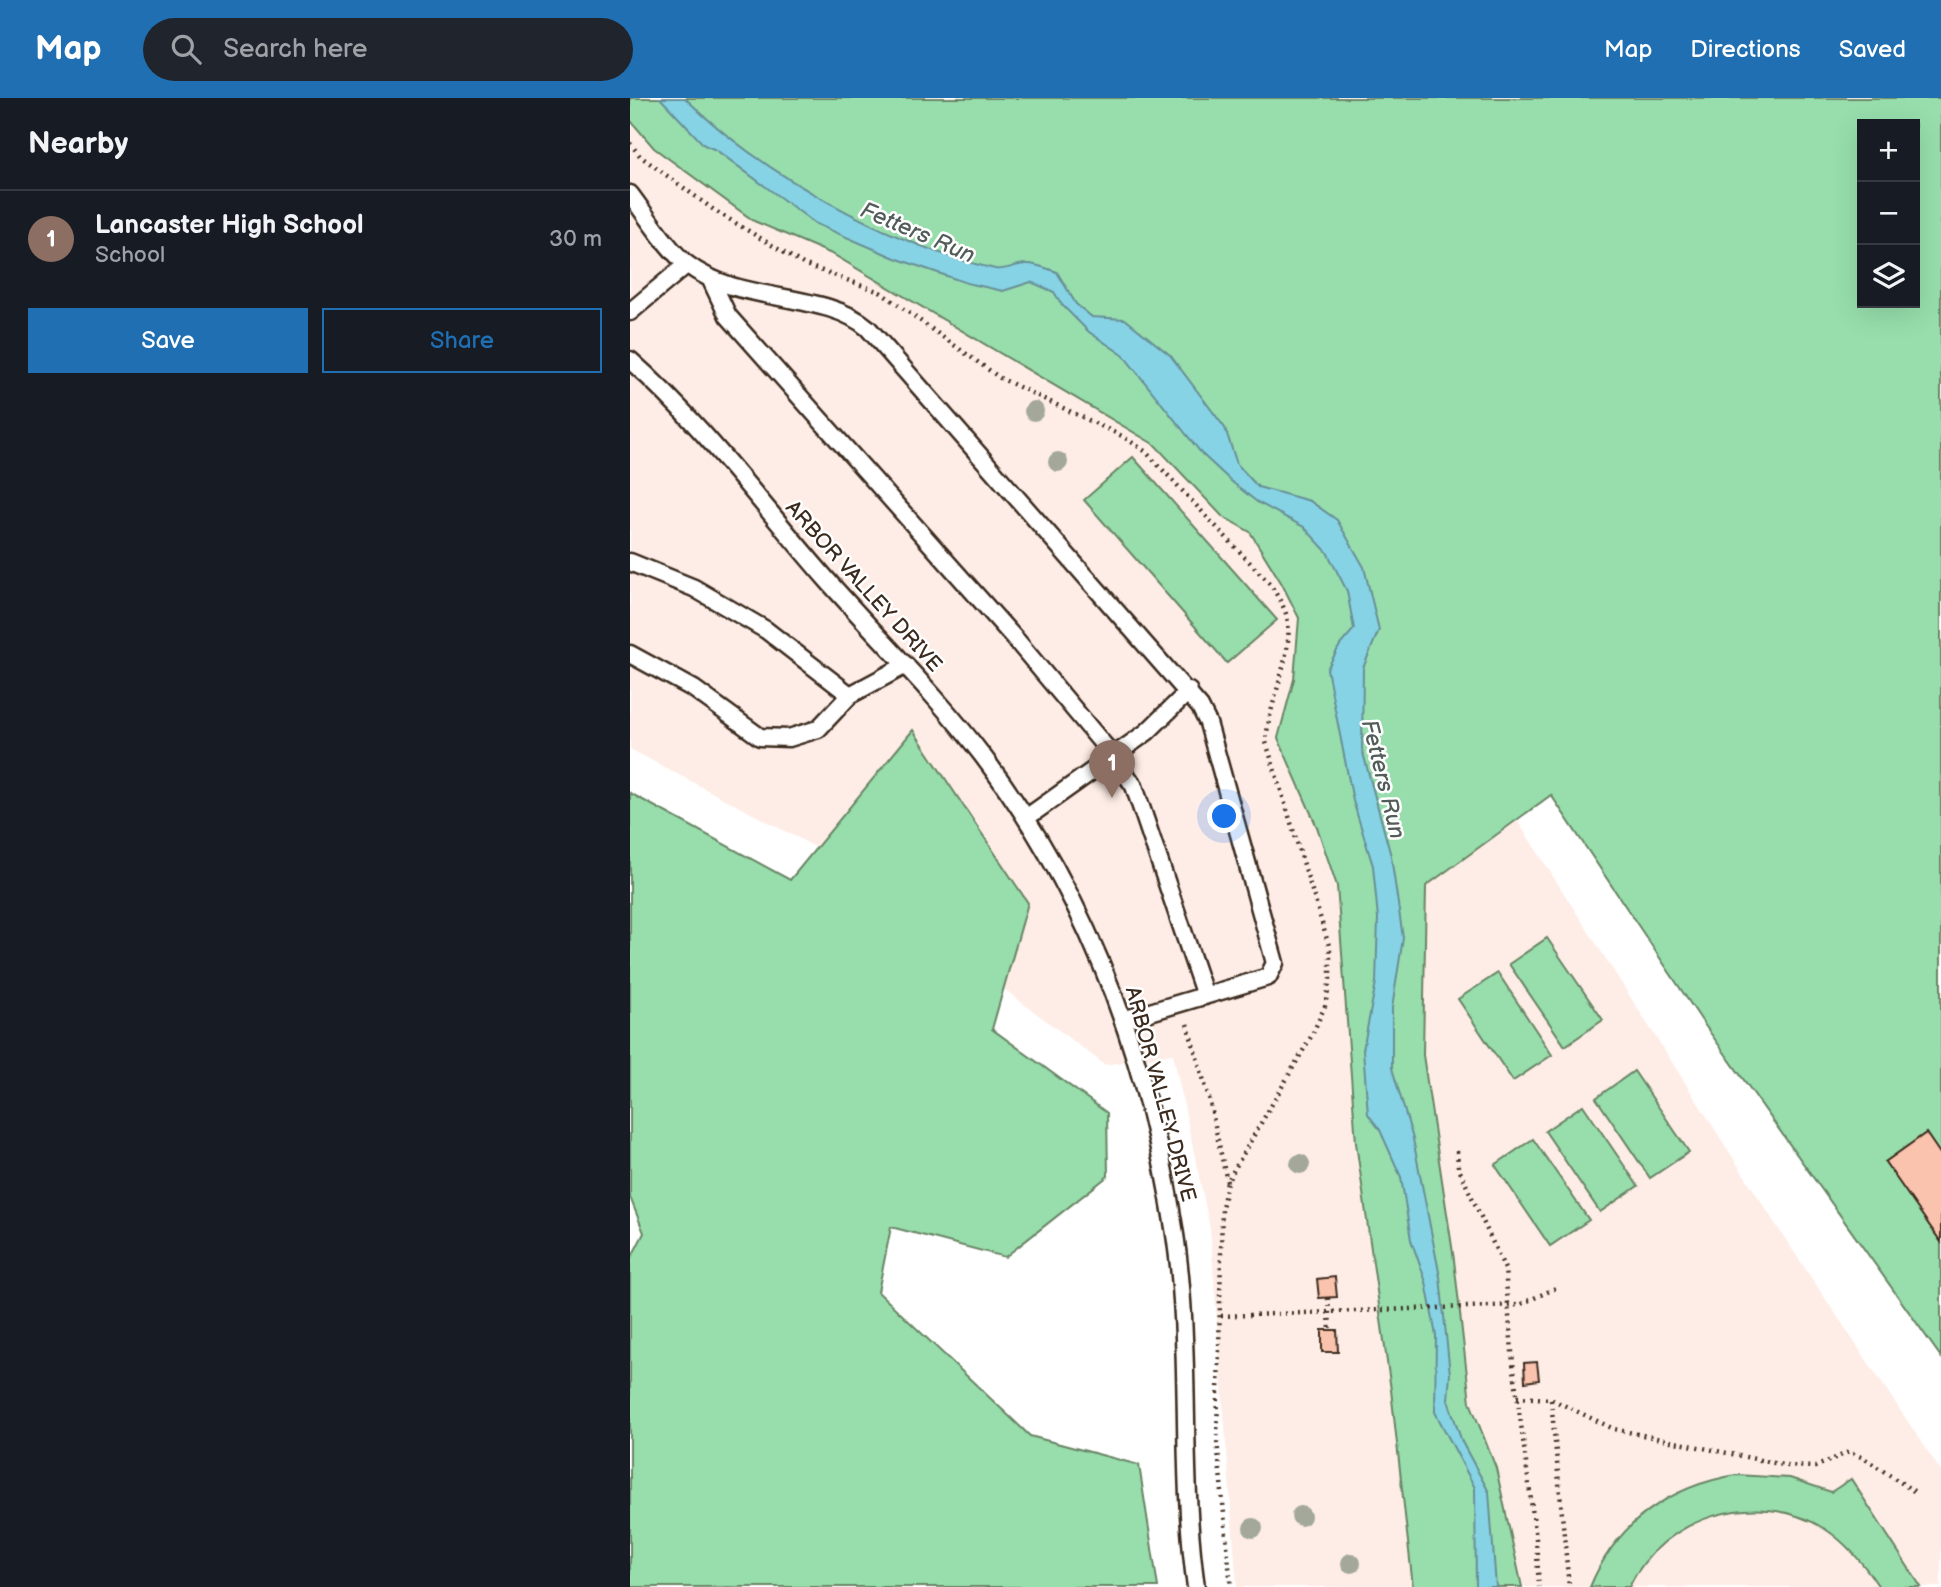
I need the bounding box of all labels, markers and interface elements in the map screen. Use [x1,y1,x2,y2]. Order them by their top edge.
search box [143,18,633,81]
text: Map [35,29,101,69]
icon: search [167,30,205,68]
text: Search here [223,34,367,65]
text: Map [1604,35,1652,64]
text: Directions [1690,35,1801,64]
text: Saved [1839,35,1906,64]
map controls [1857,119,1920,308]
button: + [1857,119,1920,182]
text: Nearby [28,126,128,162]
button: − [1857,182,1920,245]
water label: Fetters Run [856,196,979,270]
text: Lancaster High School [95,210,364,241]
text: 1 [46,225,56,253]
text: 30 m [549,225,602,253]
text: School [95,241,165,269]
button: layers [1857,245,1920,308]
button: Save [28,308,308,373]
button: Share [322,308,602,373]
street label: ARBOR VALLEY DRIVE [780,496,947,677]
water label: Fetters Run [1355,717,1411,842]
pin: 1 [1089,740,1135,798]
your location [1207,799,1241,833]
street label: ARBOR VALLEY DRIVE [1120,984,1201,1204]

